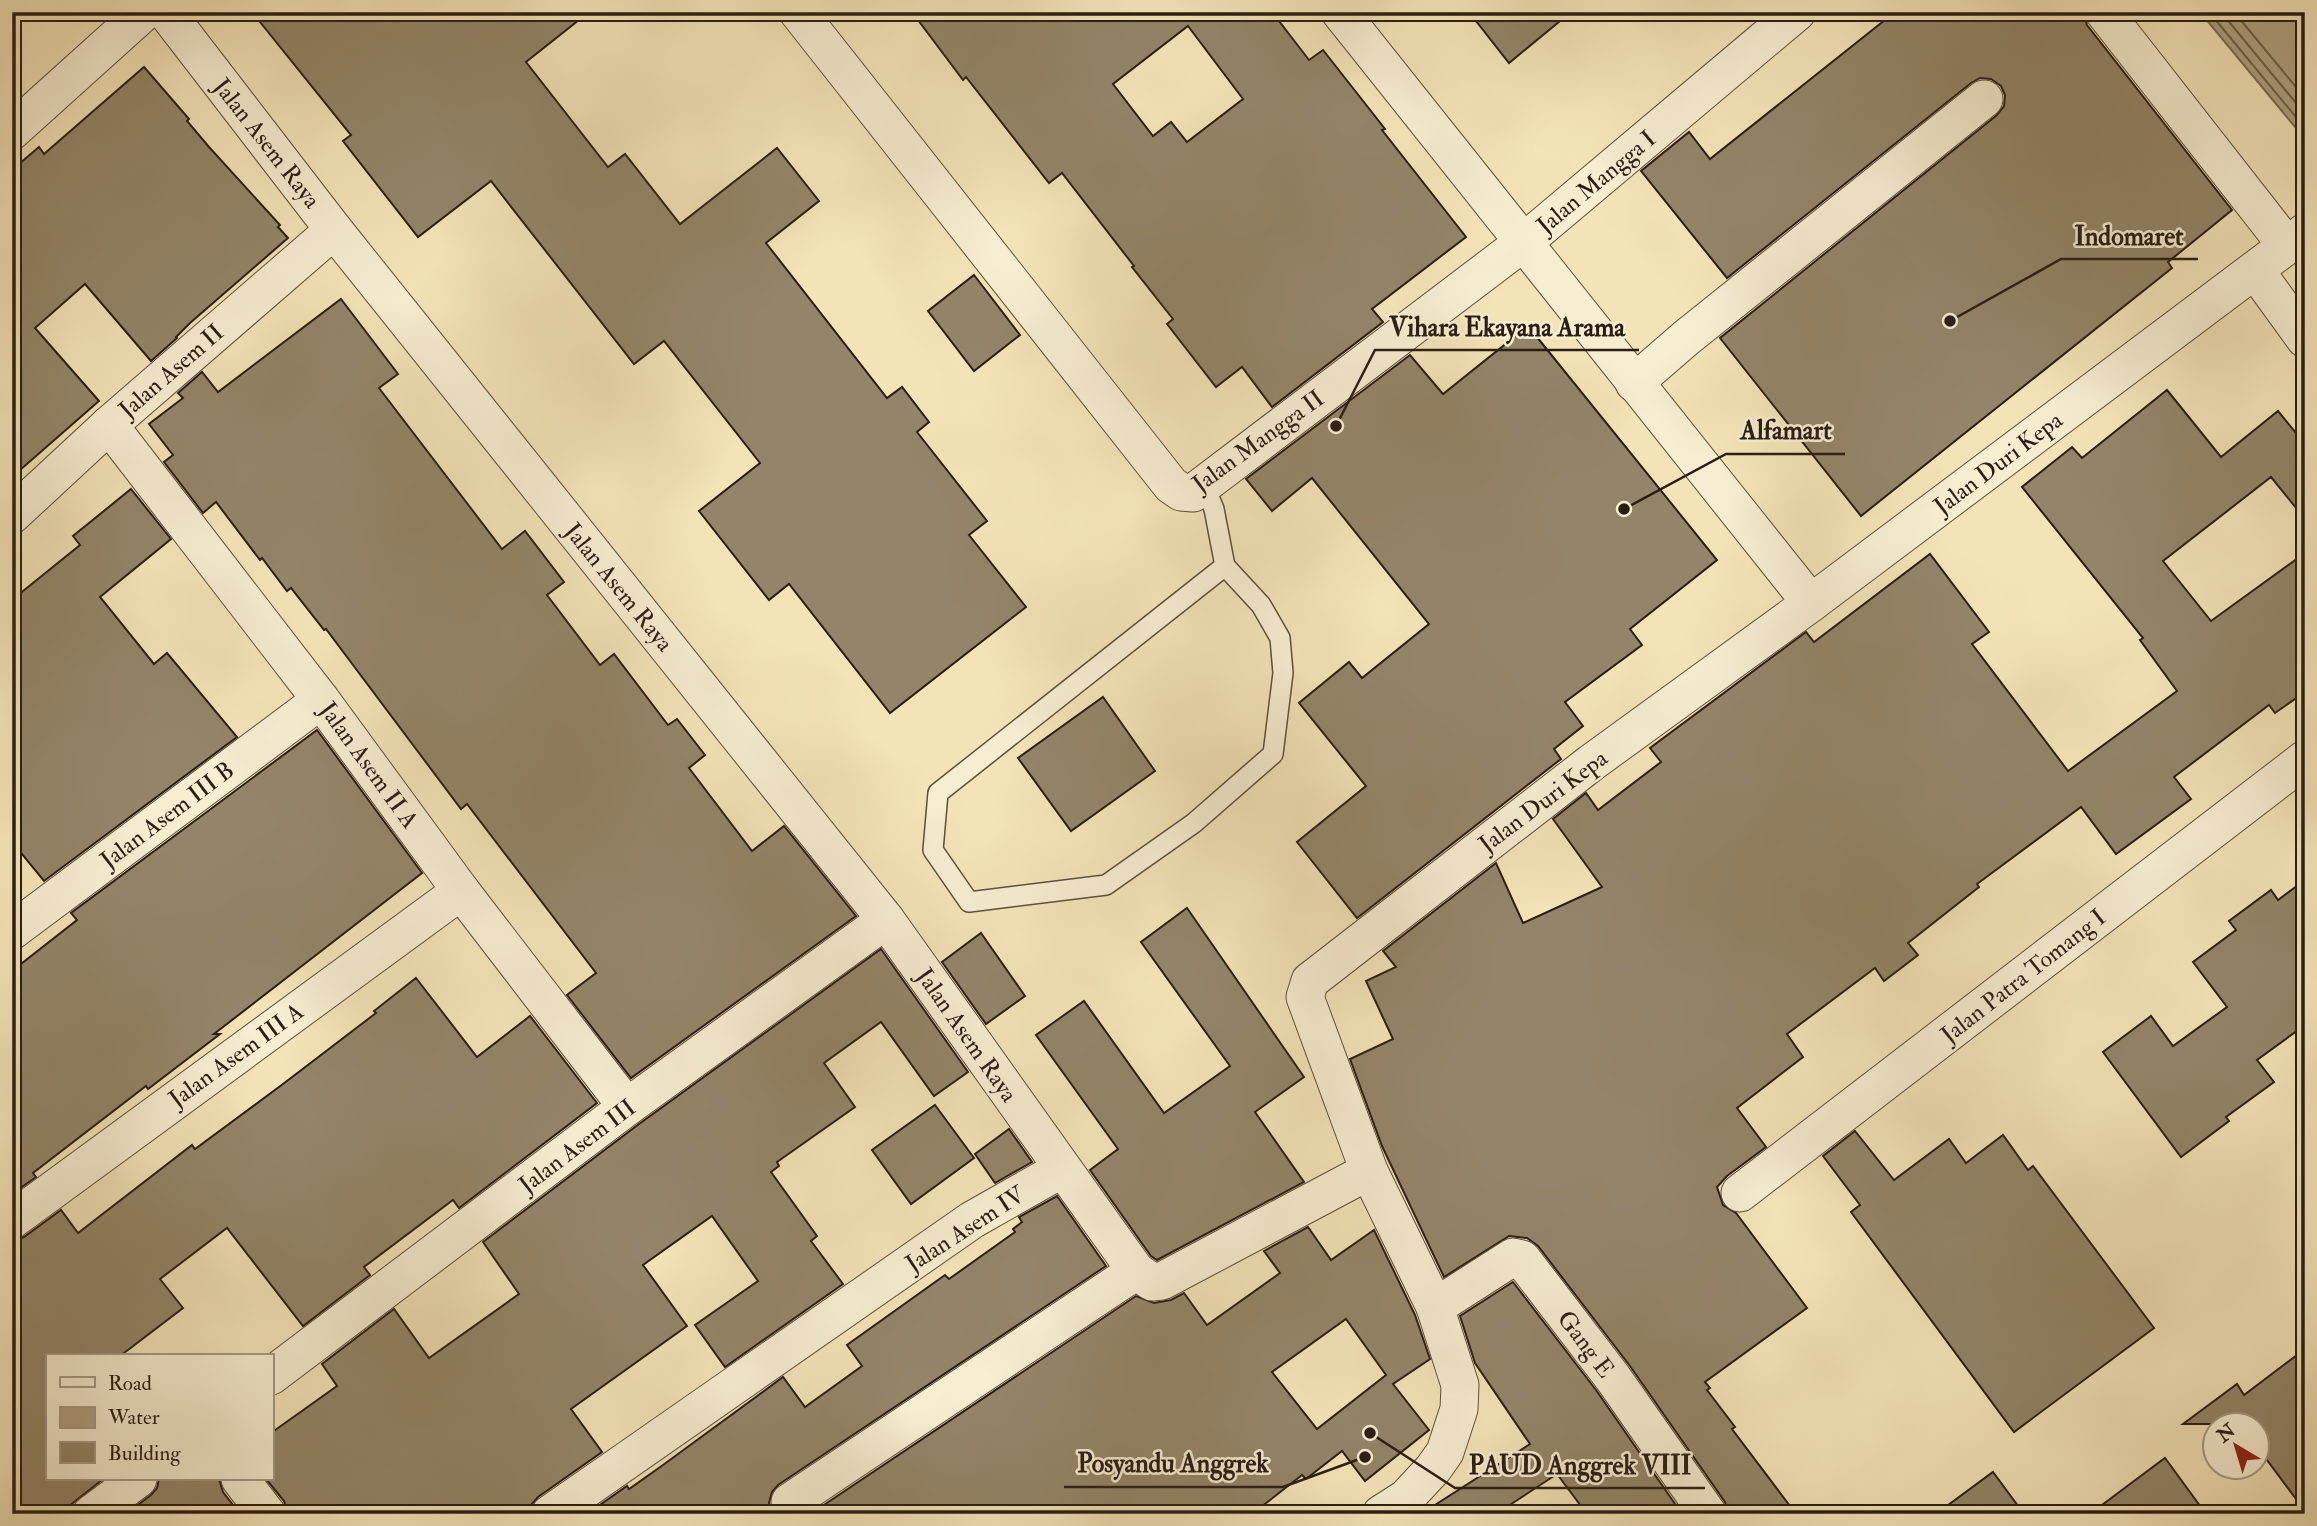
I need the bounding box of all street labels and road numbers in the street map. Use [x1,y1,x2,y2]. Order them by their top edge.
street label: Jalan Asem Raya [205,71,328,216]
street label: Jalan Mangga I [1530,124,1662,242]
street label: Jalan Asem II [112,317,230,426]
street label: Jalan Mangga II [1185,383,1330,500]
street label: Jalan Duri Kepa [1927,404,2070,523]
street label: Jalan Asem Raya [557,516,681,659]
street label: Jalan Asem II A [312,695,425,835]
street label: Jalan Duri Kepa [1472,742,1615,861]
street label: Jalan Asem III B [93,755,240,876]
street label: Jalan Patra Tomang I [1934,902,2112,1051]
street label: Jalan Asem Raya [908,961,1025,1109]
street label: Jalan Asem III A [162,996,310,1115]
street label: Jalan Asem III [512,1092,642,1201]
street label: Jalan Asem IV [899,1179,1032,1280]
street label: Gang E [1550,1304,1621,1384]

